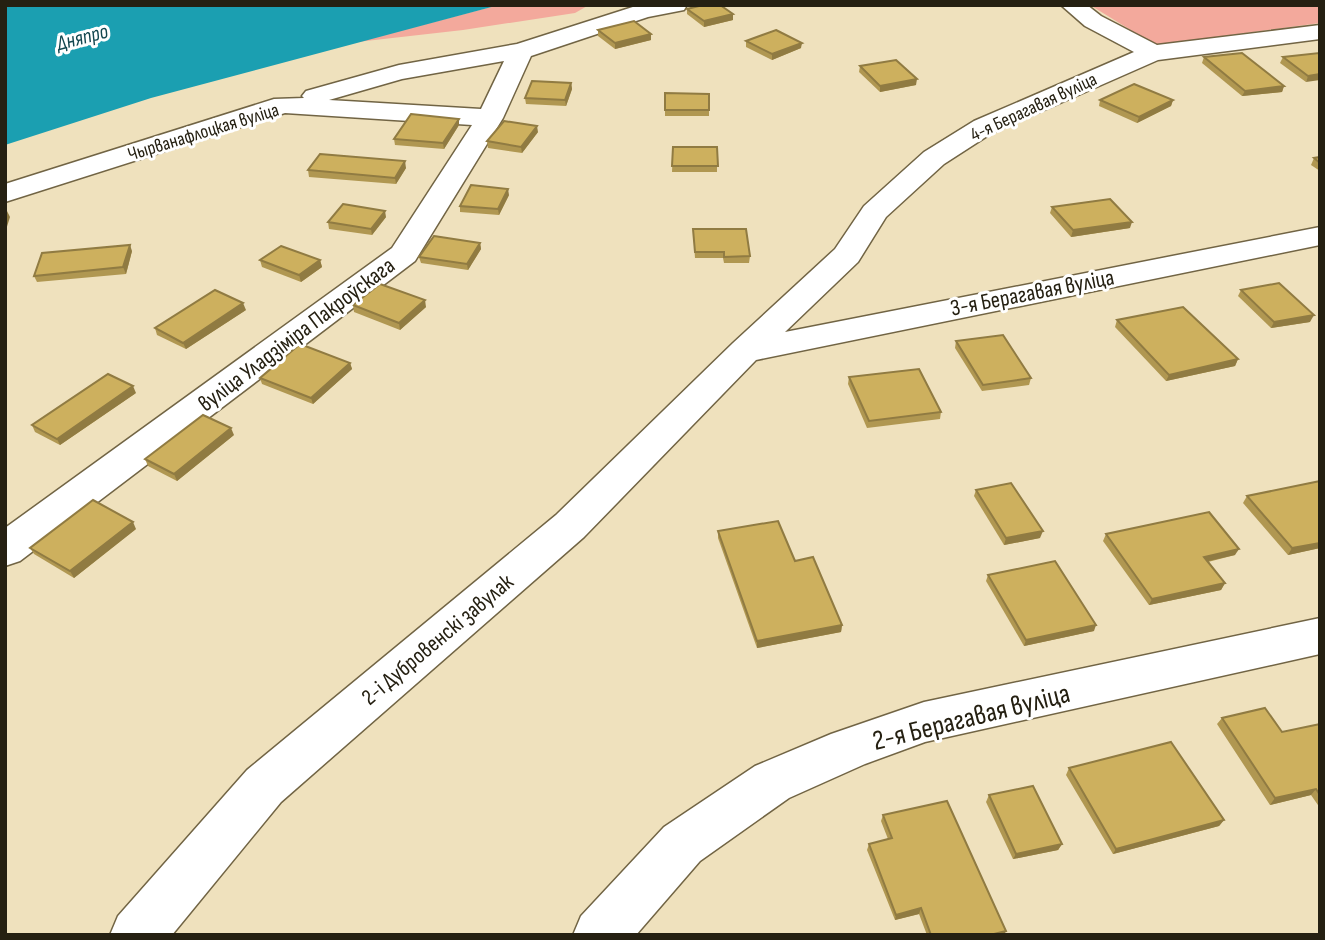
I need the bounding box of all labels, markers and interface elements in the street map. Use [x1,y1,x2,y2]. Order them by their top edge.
water label: Дняпро [53,19,111,57]
street label: 4-я Берагавая вуліца [967,68,1101,147]
street label: Чырванафлоцкая вуліца [125,99,282,166]
street label: вуліца Уладзіміра Пакроўскага [193,252,400,418]
street label: 3-я Берагавая вуліца [948,263,1116,323]
street label: 2-і Дубровенскі завулак [356,568,520,711]
street label: 2-я Берагавая вуліца [869,677,1073,758]

